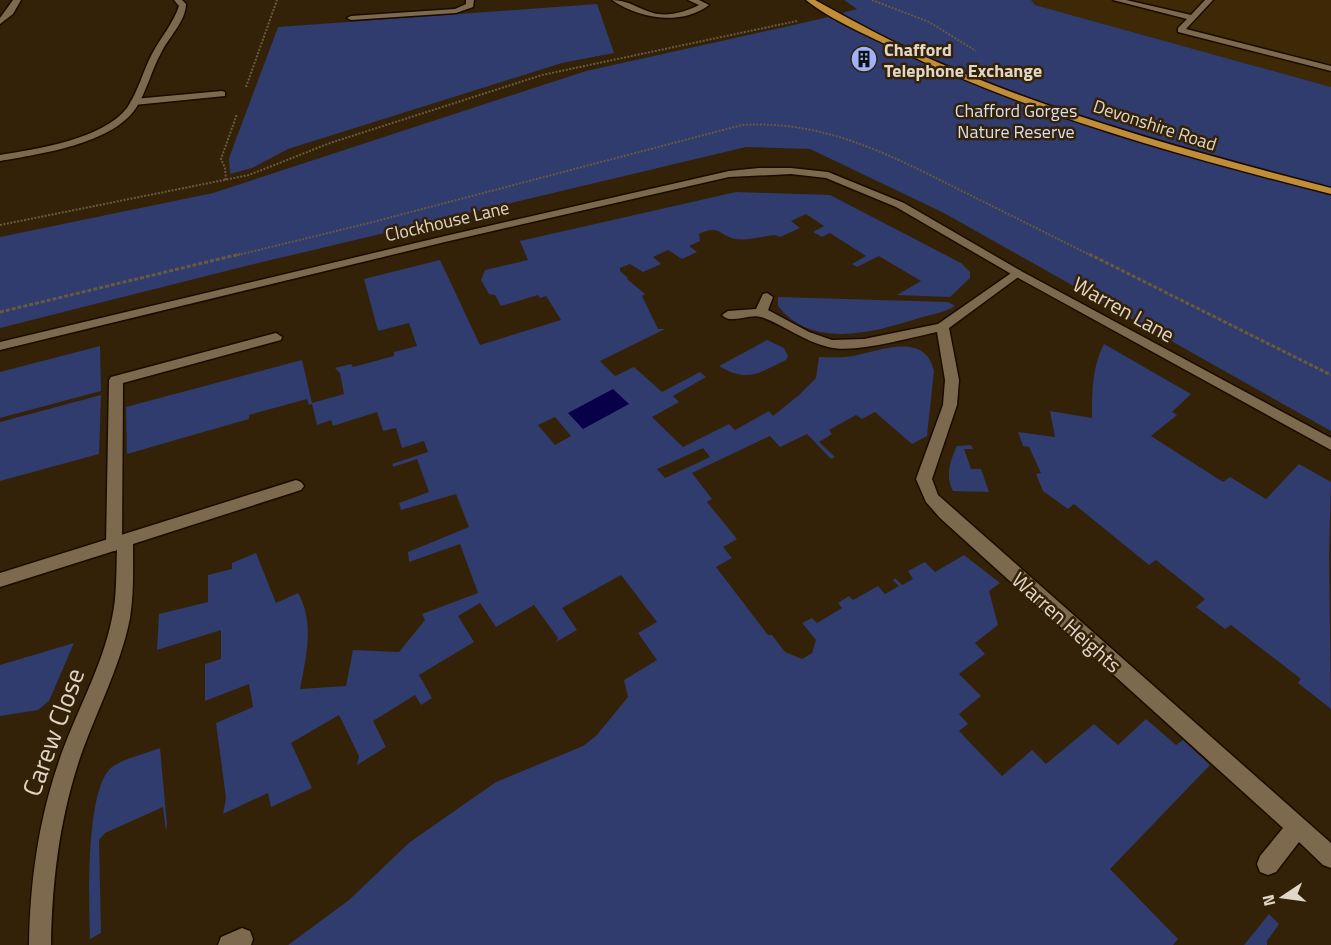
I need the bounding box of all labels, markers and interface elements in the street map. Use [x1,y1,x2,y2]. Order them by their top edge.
place label: Chafford Telephone Exchange [884,36,1042,84]
building icon: Chafford Telephone Exchange [849,44,879,74]
street label: Devonshire Road [1090,92,1220,158]
park label: Chafford Gorges Nature Reserve [955,97,1077,145]
street label: Clockhouse Lane [382,194,512,248]
street label: Warren Lane [1067,268,1181,350]
street label: Warren Heights [1005,564,1129,680]
street label: Carew Close [12,663,94,801]
north arrow [1253,867,1313,927]
text: N [1255,892,1281,908]

